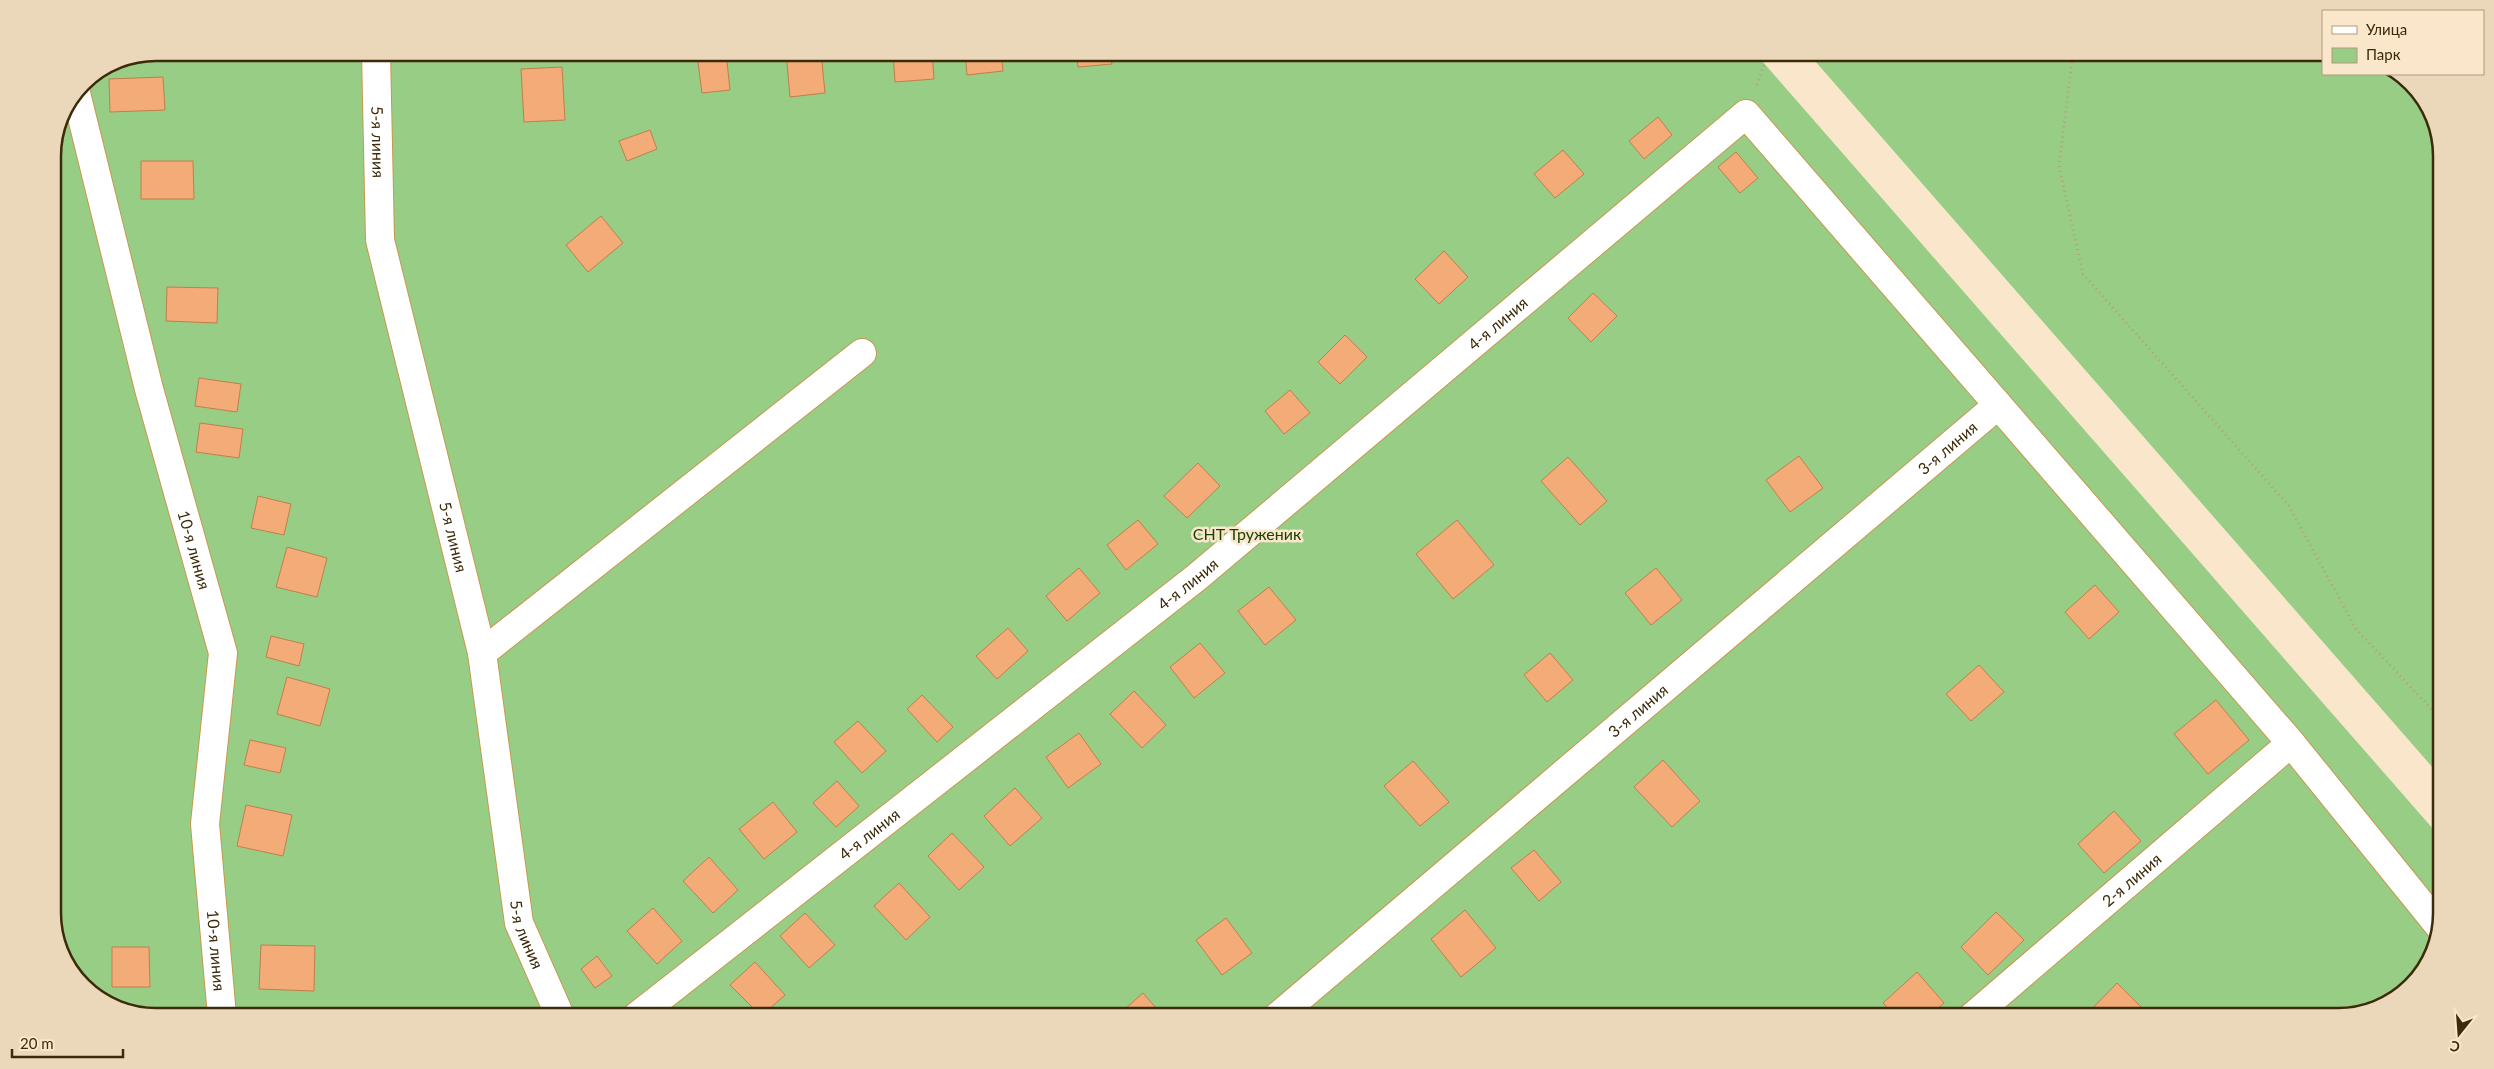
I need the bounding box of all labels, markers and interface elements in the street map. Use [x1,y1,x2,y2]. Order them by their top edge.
legend [2322,10,2484,75]
text: Улица [2366,20,2407,38]
text: Парк [2366,45,2401,63]
street label: 5-я линия [368,106,389,178]
street label: 4-я линия [1464,293,1531,353]
street label: 3-я линия [1914,417,1981,478]
street label: 5-я линия [436,500,472,574]
street label: 10-я линия [174,508,215,591]
park label: СНТ Труженик [1193,524,1302,543]
street label: 4-я линия [1153,554,1221,613]
street label: 3-я линия [1604,680,1671,741]
street label: 4-я линия [835,804,903,863]
street label: 2-я линия [2098,849,2165,910]
street label: 5-я линия [507,899,548,971]
street label: 10-я линия [204,909,230,992]
north arrow [2434,1009,2484,1059]
scale bar [12,1026,124,1058]
text: 20 m [20,1034,54,1052]
text: С [2447,1037,2462,1056]

